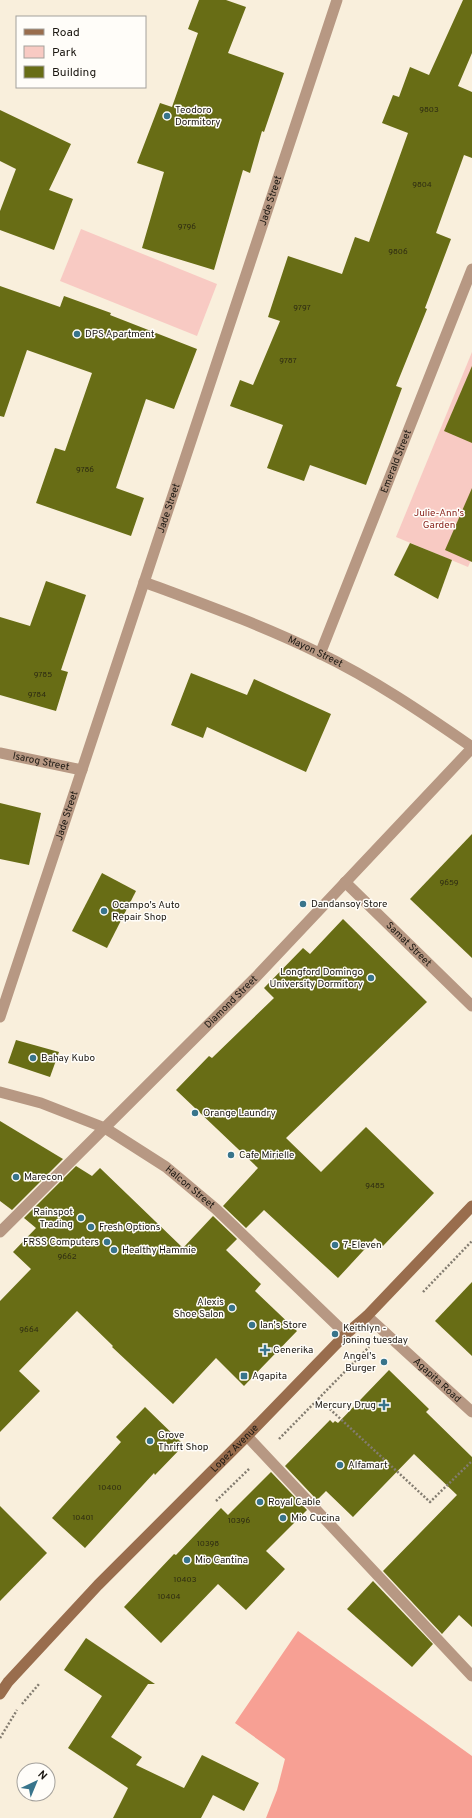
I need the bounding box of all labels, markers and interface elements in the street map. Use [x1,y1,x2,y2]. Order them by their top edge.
legend [16,16,146,88]
text: Road [52,25,80,41]
text: Park [52,45,77,61]
text: Building [52,65,96,81]
place label: Teodoro Dormitory [175,104,221,129]
house number: 9803 [419,105,439,115]
marker: Teodoro Dormitory [162,111,172,121]
street label: Jade Street [256,174,285,227]
house number: 9804 [412,180,432,190]
house number: 9796 [178,222,196,232]
house number: 9806 [388,247,408,257]
house number: 9797 [293,303,311,313]
place label: DPS Apartment [85,328,155,341]
marker: DPS Apartment [72,329,82,339]
house number: 9787 [279,356,297,366]
street label: Emerald Street [378,428,414,495]
house number: 9786 [76,465,94,475]
street label: Jade Street [154,481,183,535]
park label: Julie-Ann's Garden [414,507,465,532]
street label: Mayon Street [286,633,345,670]
house number: 9785 [34,670,52,680]
house number: 9784 [28,690,46,700]
street label: Isarog Street [12,749,71,774]
street label: Jade Street [52,789,81,842]
house number: 9659 [439,878,459,888]
place label: Dandansoy Store [311,898,387,911]
place label: Ocampo's Auto Repair Shop [112,899,180,924]
marker: Dandansoy Store [298,899,308,909]
marker: Ocampo's Auto Repair Shop [99,906,109,916]
street label: Samat Street [383,919,434,969]
place label: Longford Domingo University Dormitory [270,966,363,991]
street label: Diamond Street [202,972,261,1031]
marker: Longford Domingo University Dormitory [366,973,376,983]
place label: Bahay Kubo [41,1052,95,1065]
marker: Bahay Kubo [28,1053,38,1063]
place label: Orange Laundry [203,1107,276,1120]
marker: Orange Laundry [190,1108,200,1118]
place label: Cafe Mirielle [239,1149,295,1162]
marker: Cafe Mirielle [226,1150,236,1160]
street label: Halcon Street [163,1163,218,1212]
place label: Marecon [24,1171,63,1184]
marker: Marecon [11,1172,21,1182]
house number: 9485 [365,1181,385,1191]
place label: Rainspot Trading [33,1206,73,1231]
marker: Rainspot Trading [76,1213,86,1223]
place label: Fresh Options [99,1221,161,1234]
marker: Fresh Options [86,1222,96,1232]
place label: FRSS Computers [23,1236,99,1249]
marker: FRSS Computers [102,1237,112,1247]
place label: 7-Eleven [343,1239,382,1252]
marker: 7-Eleven [330,1240,340,1250]
place label: Healthy Hammie [122,1244,196,1257]
marker: Healthy Hammie [109,1245,119,1255]
house number: 9662 [57,1252,77,1262]
place label: Alexis Shoe Salon [174,1296,224,1321]
marker: Alexis Shoe Salon [227,1303,237,1313]
place label: Ian's Store [260,1319,307,1332]
marker: Ian's Store [247,1320,257,1330]
place label: Keithlyn - joning tuesday [342,1322,408,1347]
house number: 9664 [19,1325,39,1335]
marker: Keithlyn - joning tuesday [330,1329,340,1339]
place label: Generika [273,1344,313,1357]
marker: Generika [260,1345,270,1355]
place label: Angel's Burger [343,1350,376,1375]
street label: Agapita Road [410,1355,464,1405]
marker: Angel's Burger [379,1357,389,1367]
place label: Agapita [252,1370,287,1383]
marker: Agapita [239,1371,249,1381]
place label: Mercury Drug [315,1399,376,1412]
marker: Mercury Drug [379,1400,389,1410]
street label: Lopez Avenue [208,1422,261,1475]
place label: Grove Thrift Shop [158,1429,209,1454]
marker: Grove Thrift Shop [145,1436,155,1446]
place label: Alfamart [348,1459,388,1472]
marker: Alfamart [335,1460,345,1470]
house number: 10400 [98,1483,122,1493]
place label: Royal Cable [268,1496,321,1509]
marker: Royal Cable [255,1497,265,1507]
place label: Mio Cucina [291,1512,340,1525]
house number: 10401 [72,1513,94,1523]
marker: Mio Cucina [278,1513,288,1523]
house number: 10396 [228,1516,250,1526]
house number: 10398 [197,1539,219,1549]
place label: Mio Cantina [195,1554,248,1567]
marker: Mio Cantina [182,1555,192,1565]
house number: 10403 [173,1575,197,1585]
house number: 10404 [157,1592,181,1602]
north arrow [16,1762,56,1802]
text: N [35,1768,50,1783]

